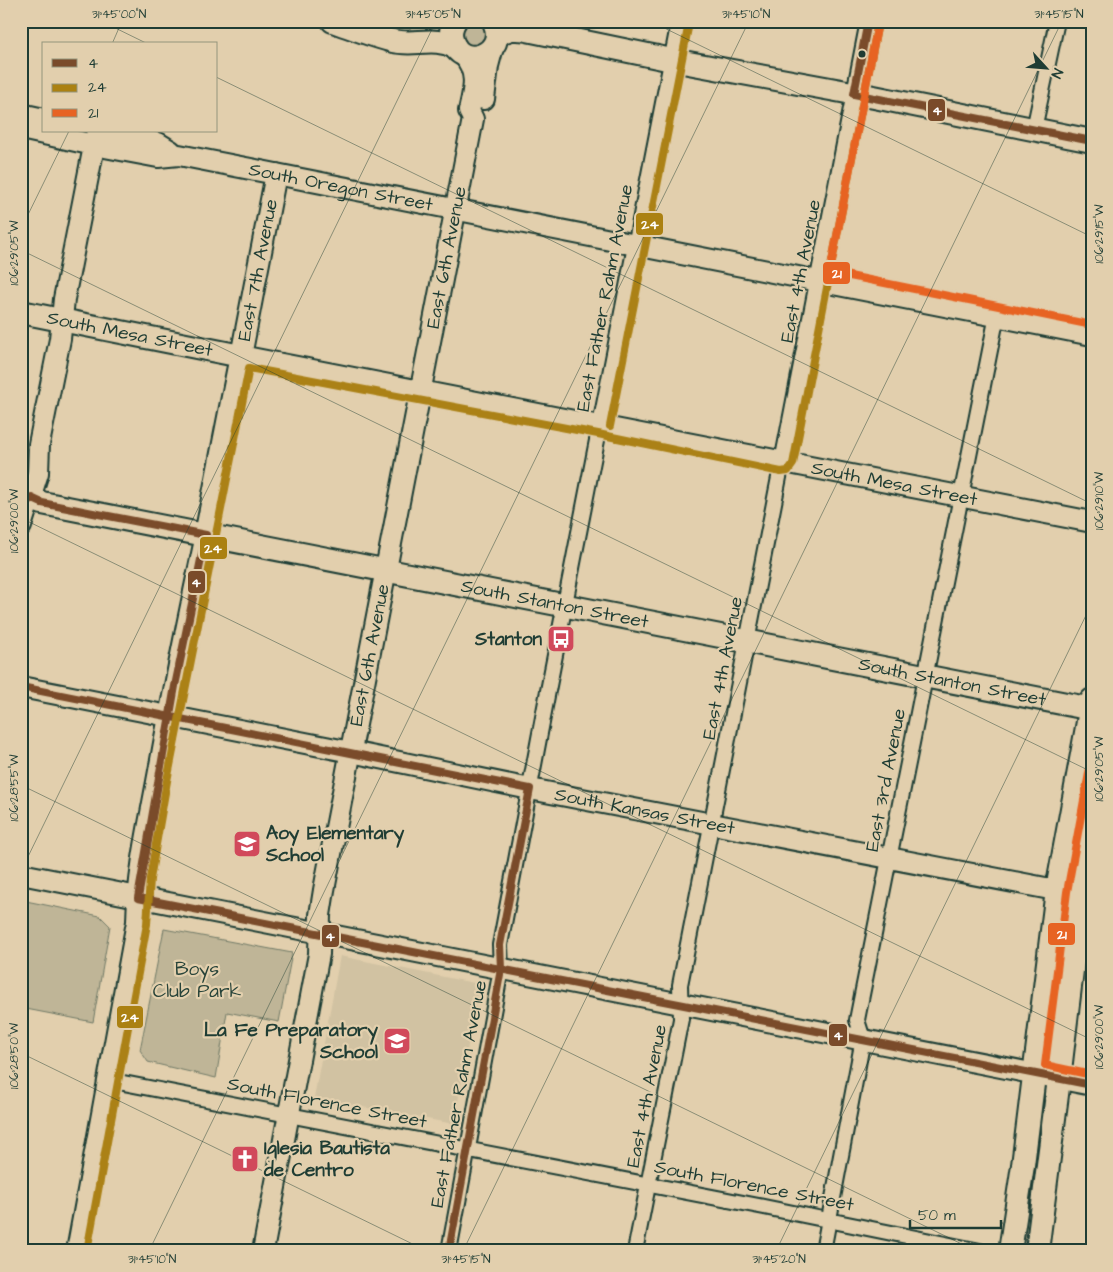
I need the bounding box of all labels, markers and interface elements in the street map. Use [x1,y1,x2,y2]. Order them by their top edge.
text: 31°45'00"N [92,6,147,23]
text: 31°45'05"N [405,6,461,23]
text: 31°45'10"N [722,6,771,23]
text: 31°45'15"N [1034,6,1084,23]
legend [42,42,218,132]
north arrow [1020,42,1070,92]
unlabelled marker [857,49,867,59]
text: 4 [88,53,98,74]
text: N [1046,65,1068,82]
text: 24 [88,77,107,98]
line badge: 4 [927,98,946,122]
text: 4 [932,101,942,121]
text: 21 [88,103,99,124]
street label: South Oregon Street [247,156,436,218]
street label: East Father Rahm Avenue [570,182,640,414]
street label: East 6th Avenue [419,184,473,331]
street label: East 7th Avenue [231,197,285,343]
street label: East 4th Avenue [774,197,828,345]
text: 106°29'15"W [1091,204,1108,264]
line badge: 24 [635,212,664,236]
text: 24 [640,215,659,235]
text: 106°29'05"W [6,220,23,286]
line badge: 21 [822,261,851,285]
text: 21 [831,264,842,284]
street label: South Mesa Street [44,304,216,364]
street label: South Mesa Street [809,454,980,513]
text: 106°29'10"W [1091,471,1108,530]
text: 106°29'00"W [6,488,23,553]
line badge: 24 [199,536,228,560]
text: 24 [203,539,222,559]
line badge: 4 [187,570,206,594]
street label: South Stanton Street [459,572,651,635]
text: 4 [191,573,201,593]
street label: East 6th Avenue [343,582,396,728]
street label: East 4th Avenue [696,594,750,742]
bus stop icon: Stanton [546,624,576,654]
place label: Stanton [474,626,542,653]
street label: South Stanton Street [856,650,1049,713]
street label: East 3rd Avenue [859,706,913,854]
text: 106°29'05"W [1091,736,1108,802]
text: 106°28'55"W [6,754,23,821]
street label: South Kansas Street [552,781,737,842]
place label: Aoy Elementary School [265,820,405,869]
school or university icon: Aoy Elementary School [232,829,262,859]
line badge: 21 [1047,922,1076,946]
line badge: 4 [321,924,340,948]
text: 21 [1056,925,1067,945]
text: 4 [325,927,335,947]
park label: Boys Club Park [153,956,241,1005]
street label: East Father Rahm Avenue [424,978,494,1210]
text: 106°29'00"W [1091,1004,1108,1069]
line badge: 24 [116,1005,144,1029]
text: 24 [120,1008,139,1028]
place label: La Fe Preparatory School [204,1017,379,1066]
text: 106°28'50"W [6,1022,23,1089]
street label: East 4th Avenue [620,1022,674,1170]
line badge: 4 [828,1023,848,1047]
school or university icon: La Fe Preparatory School [382,1026,412,1056]
text: 4 [833,1026,843,1046]
street label: South Florence Street [225,1070,429,1136]
place label: Iglesia Bautista de Centro [263,1135,390,1184]
church icon: Iglesia Bautista de Centro [230,1144,260,1174]
street label: South Florence Street [652,1153,856,1219]
scale bar [910,1197,1002,1229]
text: 50 m [918,1205,956,1226]
text: 31°45'10"N [128,1251,177,1268]
text: 31°45'15"N [441,1251,491,1268]
text: 31°45'20"N [752,1251,806,1268]

